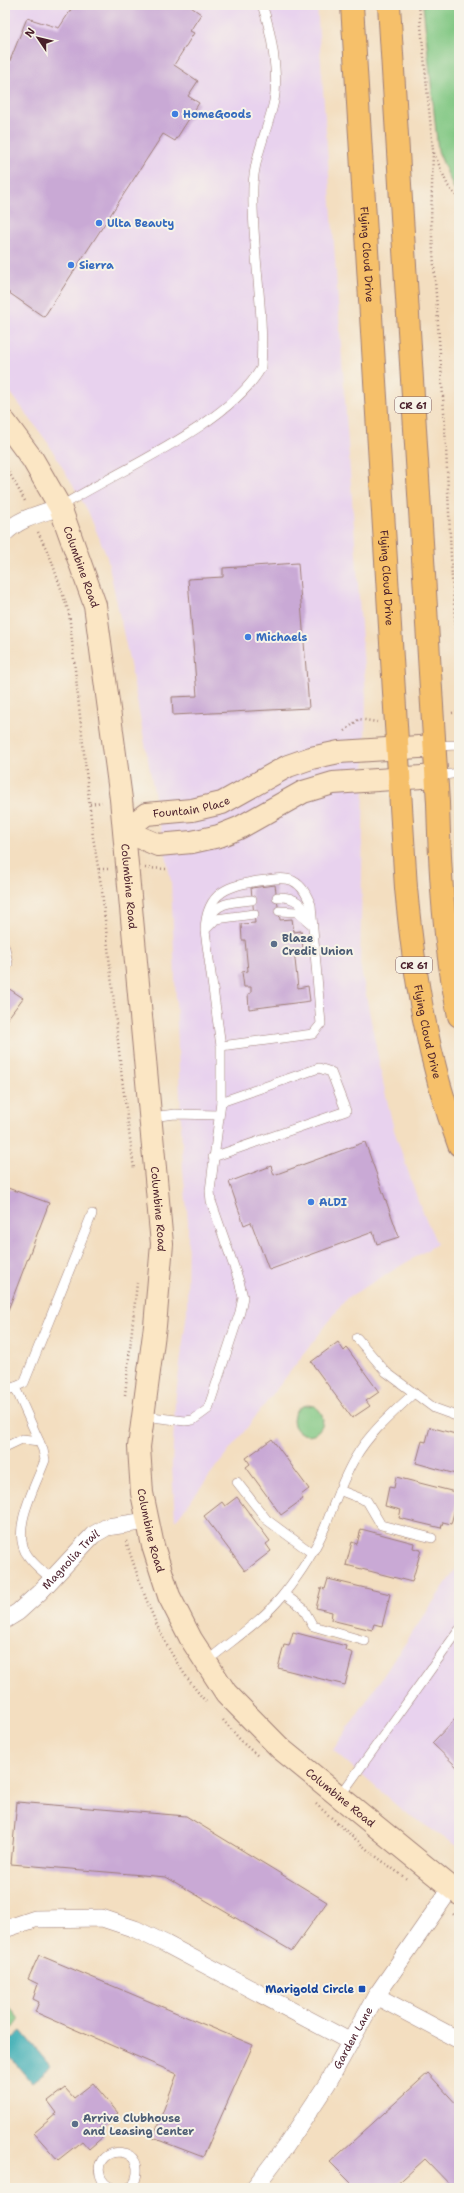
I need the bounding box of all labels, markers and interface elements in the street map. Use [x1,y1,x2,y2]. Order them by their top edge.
north arrow [18,18,58,58]
text: N [22,24,39,40]
place label: HomeGoods [183,107,251,122]
marker: HomeGoods [170,109,180,119]
street label: Flying Cloud Drive [356,206,377,303]
place label: Ulta Beauty [107,216,175,231]
marker: Ulta Beauty [94,218,104,228]
place label: Sierra [79,258,114,273]
marker: Sierra [66,260,76,270]
road number: CR 61 [395,397,431,413]
street label: Columbine Road [59,524,102,610]
street label: Flying Cloud Drive [376,530,397,626]
place label: Michaels [256,630,308,645]
marker: Michaels [243,632,253,642]
street label: Fountain Place [152,793,233,821]
street label: Columbine Road [117,843,140,930]
place label: Blaze Credit Union [282,931,354,959]
marker: Blaze Credit Union [269,939,279,949]
road number: CR 61 [396,957,432,973]
street label: Flying Cloud Drive [410,983,445,1081]
street label: Columbine Road [147,1166,169,1252]
place label: ALDI [319,1195,347,1210]
marker: ALDI [306,1197,316,1207]
street label: Columbine Road [134,1488,168,1574]
street label: Magnolia Trail [39,1526,103,1593]
street label: Columbine Road [302,1765,378,1831]
place label: Marigold Circle [265,1982,354,1997]
marker: Marigold Circle [357,1984,367,1994]
street label: Garden Lane [330,2004,376,2072]
place label: Arrive Clubhouse and Leasing Center [83,2111,194,2139]
marker: Arrive Clubhouse and Leasing Center [70,2119,80,2129]

